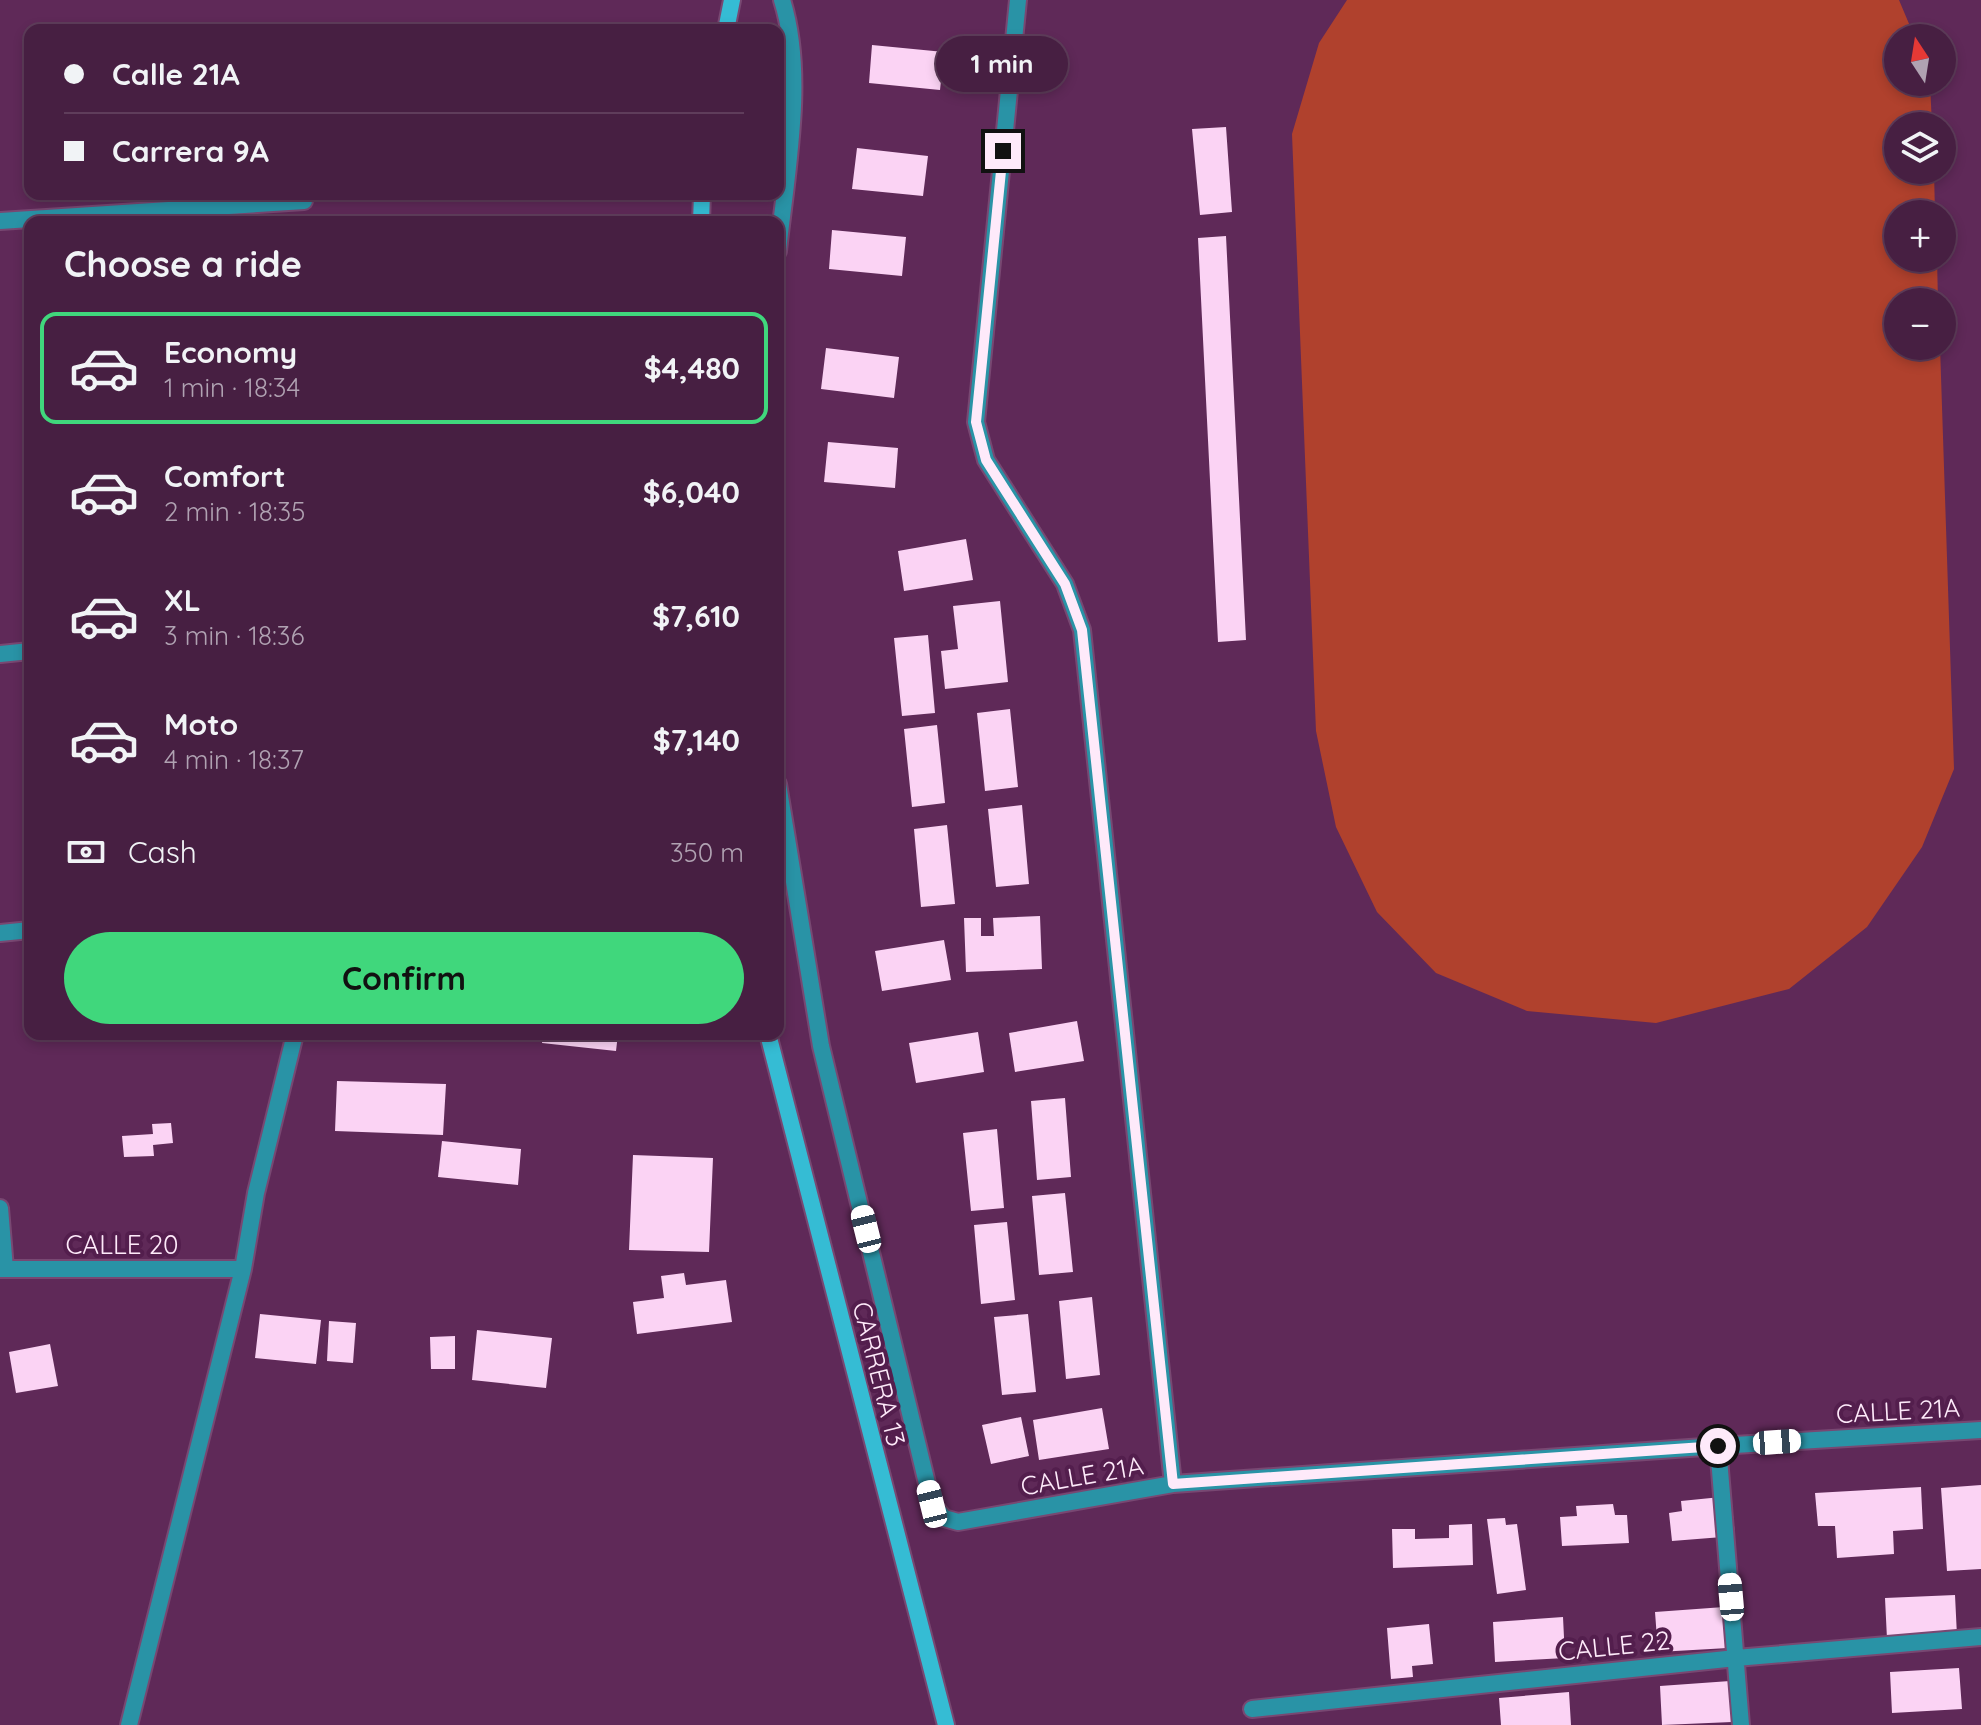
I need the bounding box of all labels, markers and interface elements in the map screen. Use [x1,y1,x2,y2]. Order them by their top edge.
north arrow [1884,24,1956,96]
map controls [1884,24,1956,360]
callout: 1 min [937,35,1069,91]
text: 1 min [971,47,1034,80]
text: Calle 21A [112,55,240,93]
button: layers [1884,112,1956,184]
text: Carrera 9A [112,132,269,170]
route end [985,133,1021,169]
button: + [1884,200,1956,272]
text: Choose a ride [64,241,302,286]
button: − [1884,288,1956,360]
icon: car [68,332,140,404]
text: Economy [164,333,297,371]
text: $4,480 [644,349,740,387]
text: 1 min · 18:34 [164,371,300,404]
icon: car [68,456,140,528]
text: Comfort [164,457,285,495]
text: $6,040 [643,473,740,511]
text: 2 min · 18:35 [164,495,305,528]
icon: car [68,580,140,652]
text: XL [164,581,201,619]
text: $7,610 [652,597,740,635]
text: 3 min · 18:36 [164,619,304,652]
icon: car [68,704,140,776]
text: Moto [164,705,238,743]
text: $7,140 [653,721,740,759]
text: 4 min · 18:37 [164,743,304,776]
icon: cash [64,830,108,874]
text: Cash [128,833,197,871]
text: 350 m [670,836,744,869]
button: Confirm [64,932,744,1024]
car [849,1203,883,1255]
street label: CALLE 20 [65,1228,179,1261]
street label: CARRERA 13 [846,1298,913,1450]
street label: CALLE 21A [1835,1391,1961,1430]
route start [1700,1428,1736,1464]
car [1752,1428,1802,1456]
street label: CALLE 21A [1018,1448,1146,1503]
car [915,1478,949,1530]
car [1717,1572,1745,1622]
street label: CALLE 22 [1556,1623,1671,1668]

